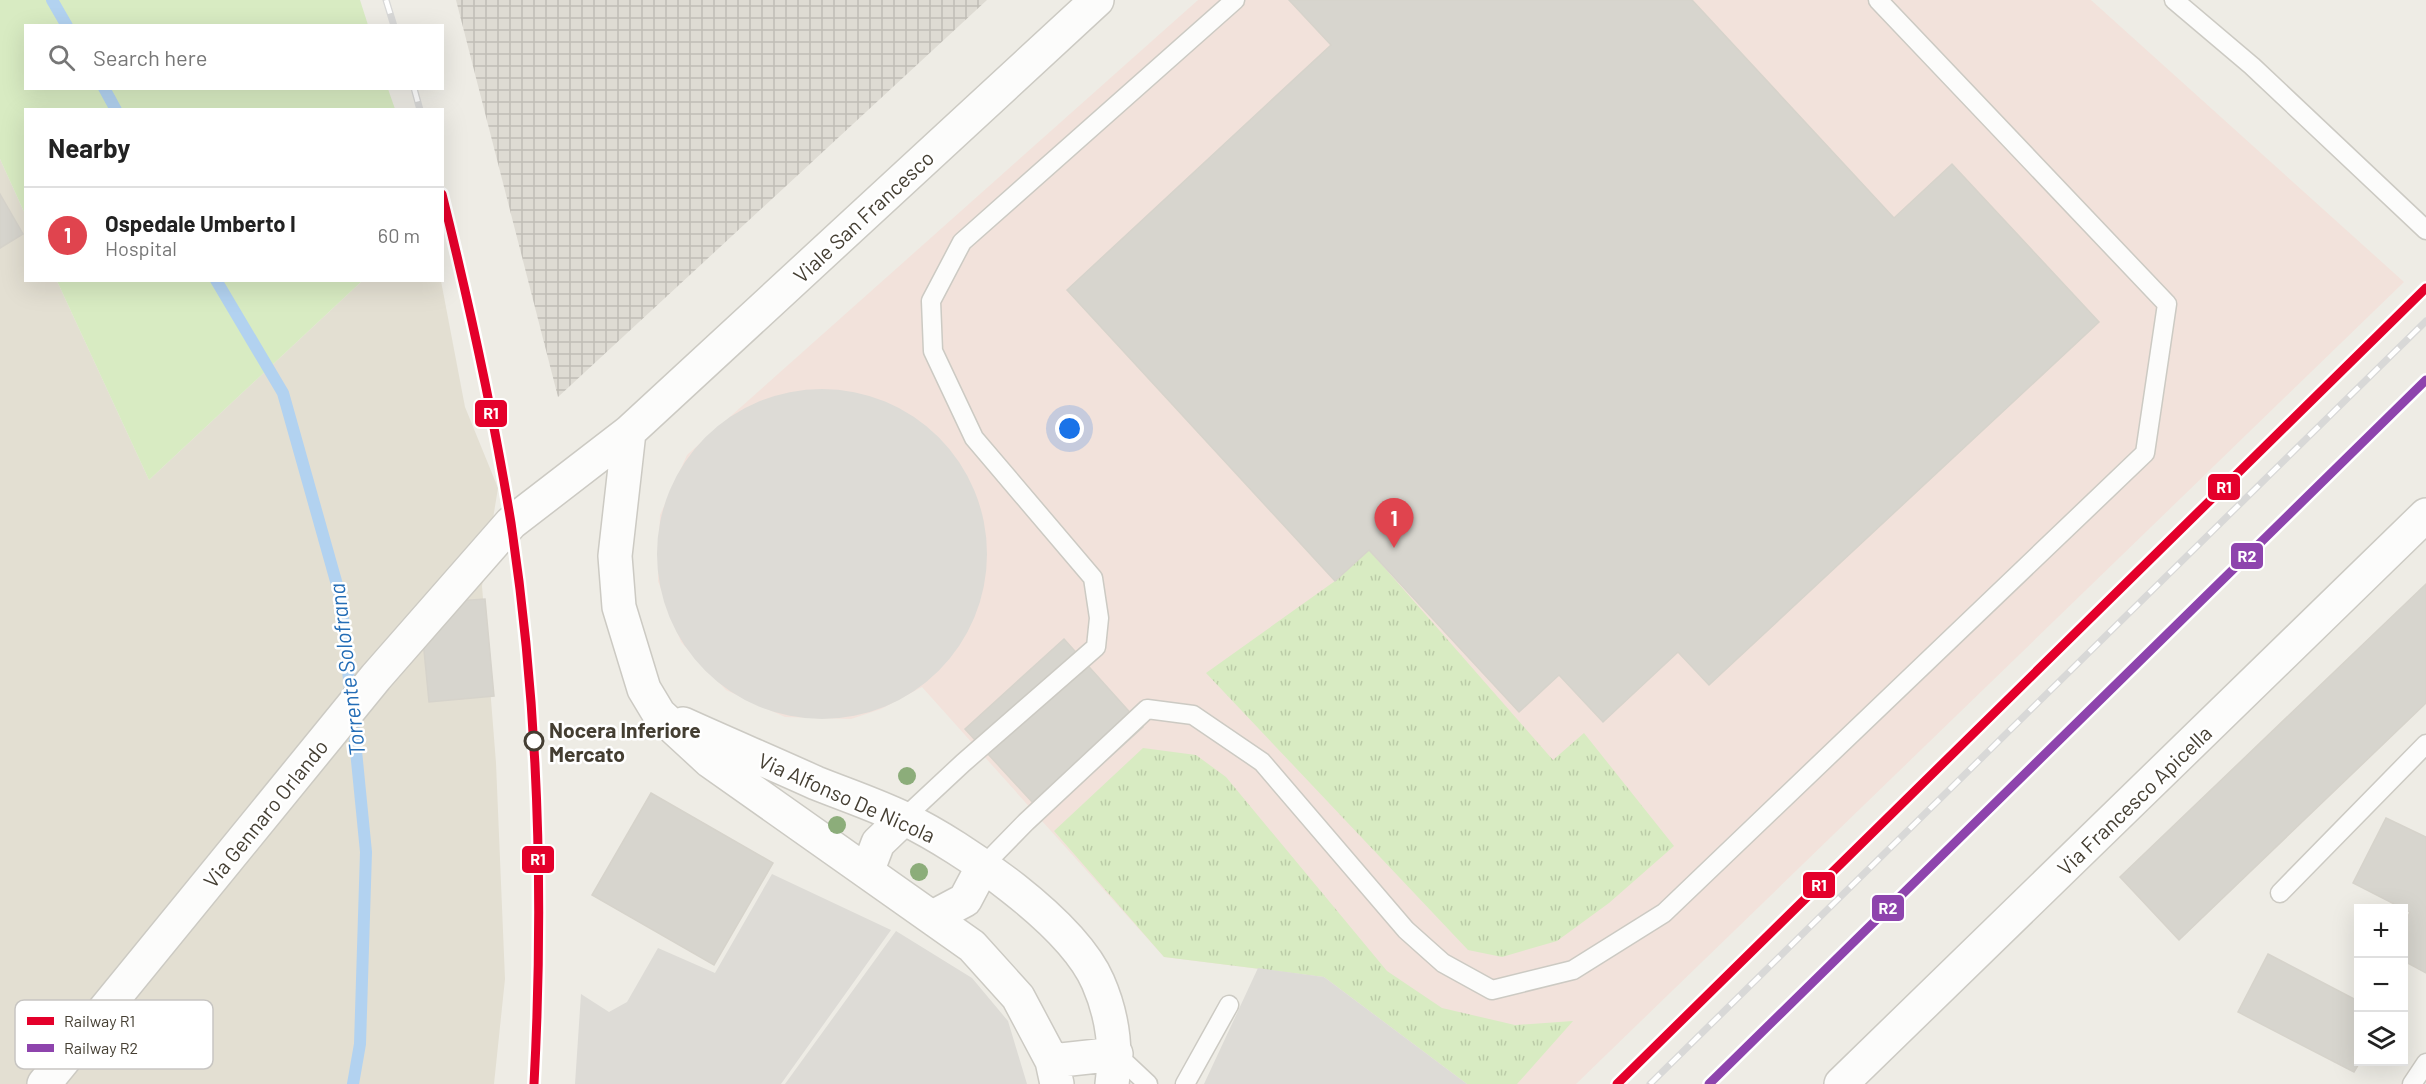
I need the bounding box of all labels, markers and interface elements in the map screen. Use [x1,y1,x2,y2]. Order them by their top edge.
search box [24,24,444,90]
icon: search [45,41,78,74]
text: Search here [93,44,207,70]
text: Nearby [48,132,130,163]
street label: Viale San Francesco [788,145,938,287]
text: Ospedale Umberto I [105,210,296,236]
text: 1 [64,223,71,247]
text: 60 m [378,223,420,247]
text: Hospital [105,236,177,260]
line badge: R1 [474,399,508,428]
text: R1 [483,403,499,422]
your location [1055,414,1084,443]
line badge: R1 [2207,473,2241,501]
text: R1 [2216,477,2232,496]
pin: 1 [1374,498,1414,548]
line badge: R2 [2230,542,2264,570]
text: R2 [2238,546,2256,565]
water label: Torrente Solofrana [322,582,370,758]
place label: Nocera Inferiore Mercato [549,717,701,766]
street label: Via Francesco Apicella [2052,720,2216,880]
marker: Nocera Inferiore Mercato [524,731,544,751]
street label: Via Gennaro Orlando [198,734,332,892]
street label: Via Alfonso De Nicola [755,747,939,847]
line badge: R1 [521,845,555,874]
text: R1 [530,849,546,868]
line badge: R1 [1802,871,1836,899]
text: R1 [1811,875,1827,894]
line badge: R2 [1871,894,1905,922]
text: R2 [1879,898,1897,917]
map controls [2354,904,2408,1066]
button: + [2354,904,2408,958]
button: − [2354,958,2408,1012]
legend [15,1000,213,1069]
text: Railway R1 [64,1011,135,1030]
button: layers [2354,1012,2408,1066]
text: Railway R2 [64,1038,138,1057]

